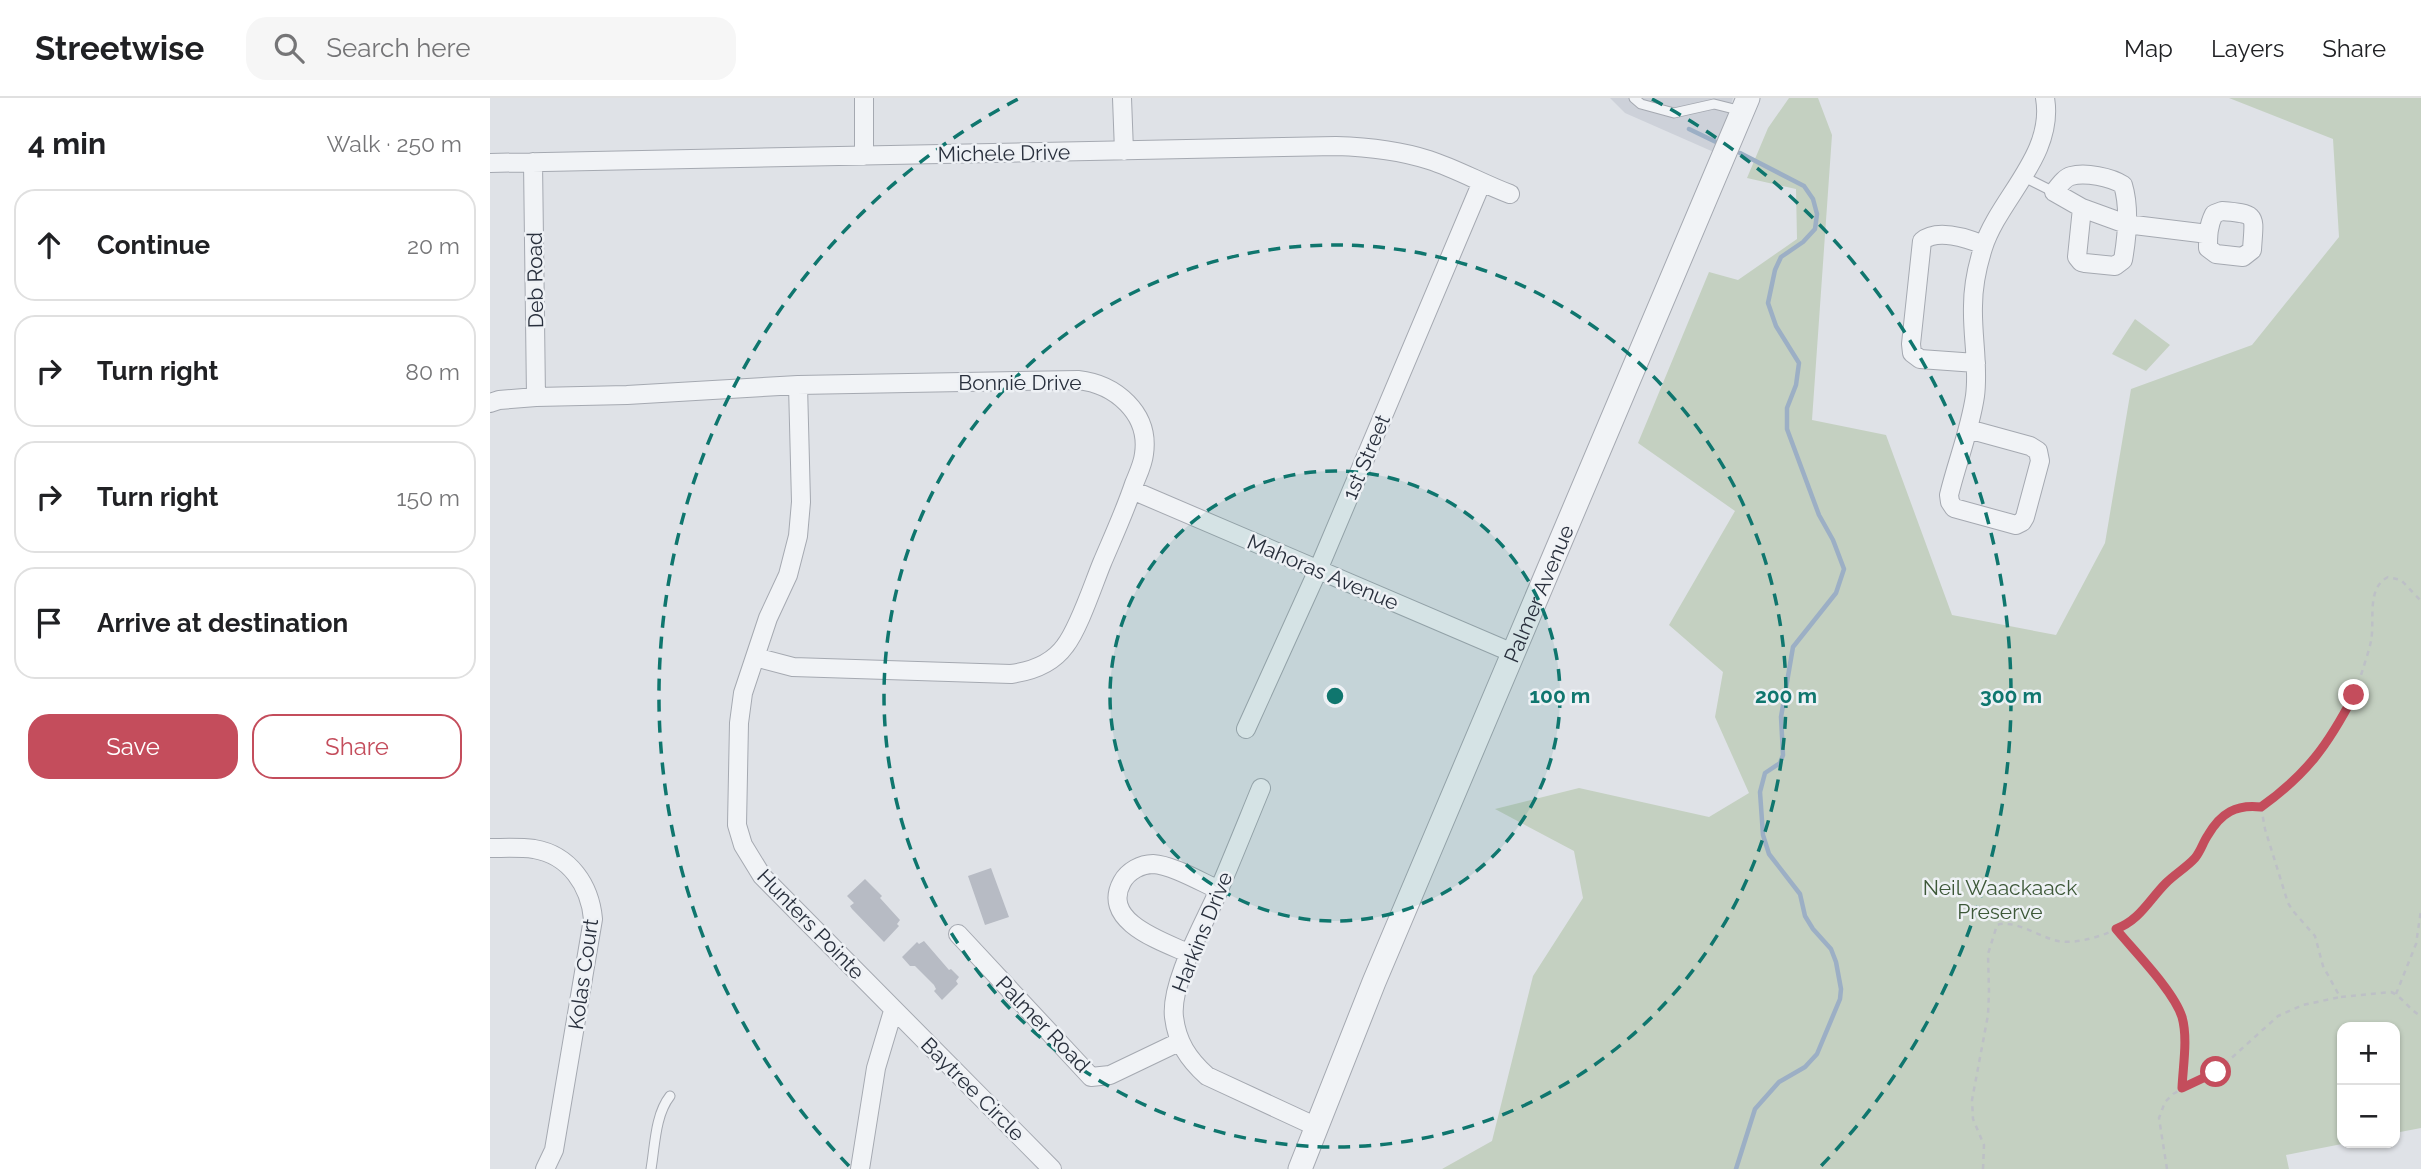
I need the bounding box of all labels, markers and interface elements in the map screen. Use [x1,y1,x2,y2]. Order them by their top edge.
search box [246,17,736,80]
text: Streetwise [35,29,204,68]
icon: search [270,29,308,67]
text: Search here [326,33,471,63]
text: Map [2124,34,2173,63]
text: Layers [2211,34,2284,63]
text: Share [2322,34,2386,63]
text: 4 min [28,126,106,161]
text: Walk · 250 m [327,130,462,157]
street label: Michele Drive [937,139,1071,167]
icon: ahead [30,226,68,264]
text: Continue [97,230,210,260]
text: 20 m [407,232,460,259]
street label: Deb Road [522,232,548,328]
icon: right [30,352,68,390]
text: Turn right [97,356,218,386]
text: 80 m [405,358,460,385]
street label: Bonnie Drive [958,370,1082,395]
street label: 1st Street [1337,411,1395,503]
icon: right [30,478,68,516]
text: Turn right [97,482,218,512]
text: 150 m [397,484,460,511]
street label: Palmer Avenue [1498,521,1579,666]
street label: Mahoras Avenue [1244,529,1402,615]
icon: arrive [30,604,68,642]
text: Arrive at destination [97,608,348,638]
route end [2338,679,2369,710]
text: 100 m [1530,683,1590,708]
text: 200 m [1755,683,1817,708]
text: 300 m [1980,683,2042,708]
centre of rings [1323,684,1347,708]
button: Save [28,714,238,779]
button: Share [252,714,462,779]
street label: Hunters Pointe [752,864,870,984]
street label: Harkins Drive [1166,868,1238,996]
park label: Neil Waackaack Preserve [1923,875,2077,924]
street label: Kolas Court [563,917,603,1031]
street label: Palmer Road [991,971,1095,1077]
map controls [2337,1022,2400,1148]
button: + [2337,1022,2400,1085]
street label: Baytree Circle [916,1032,1030,1146]
route start [2200,1056,2231,1087]
button: − [2337,1085,2400,1148]

